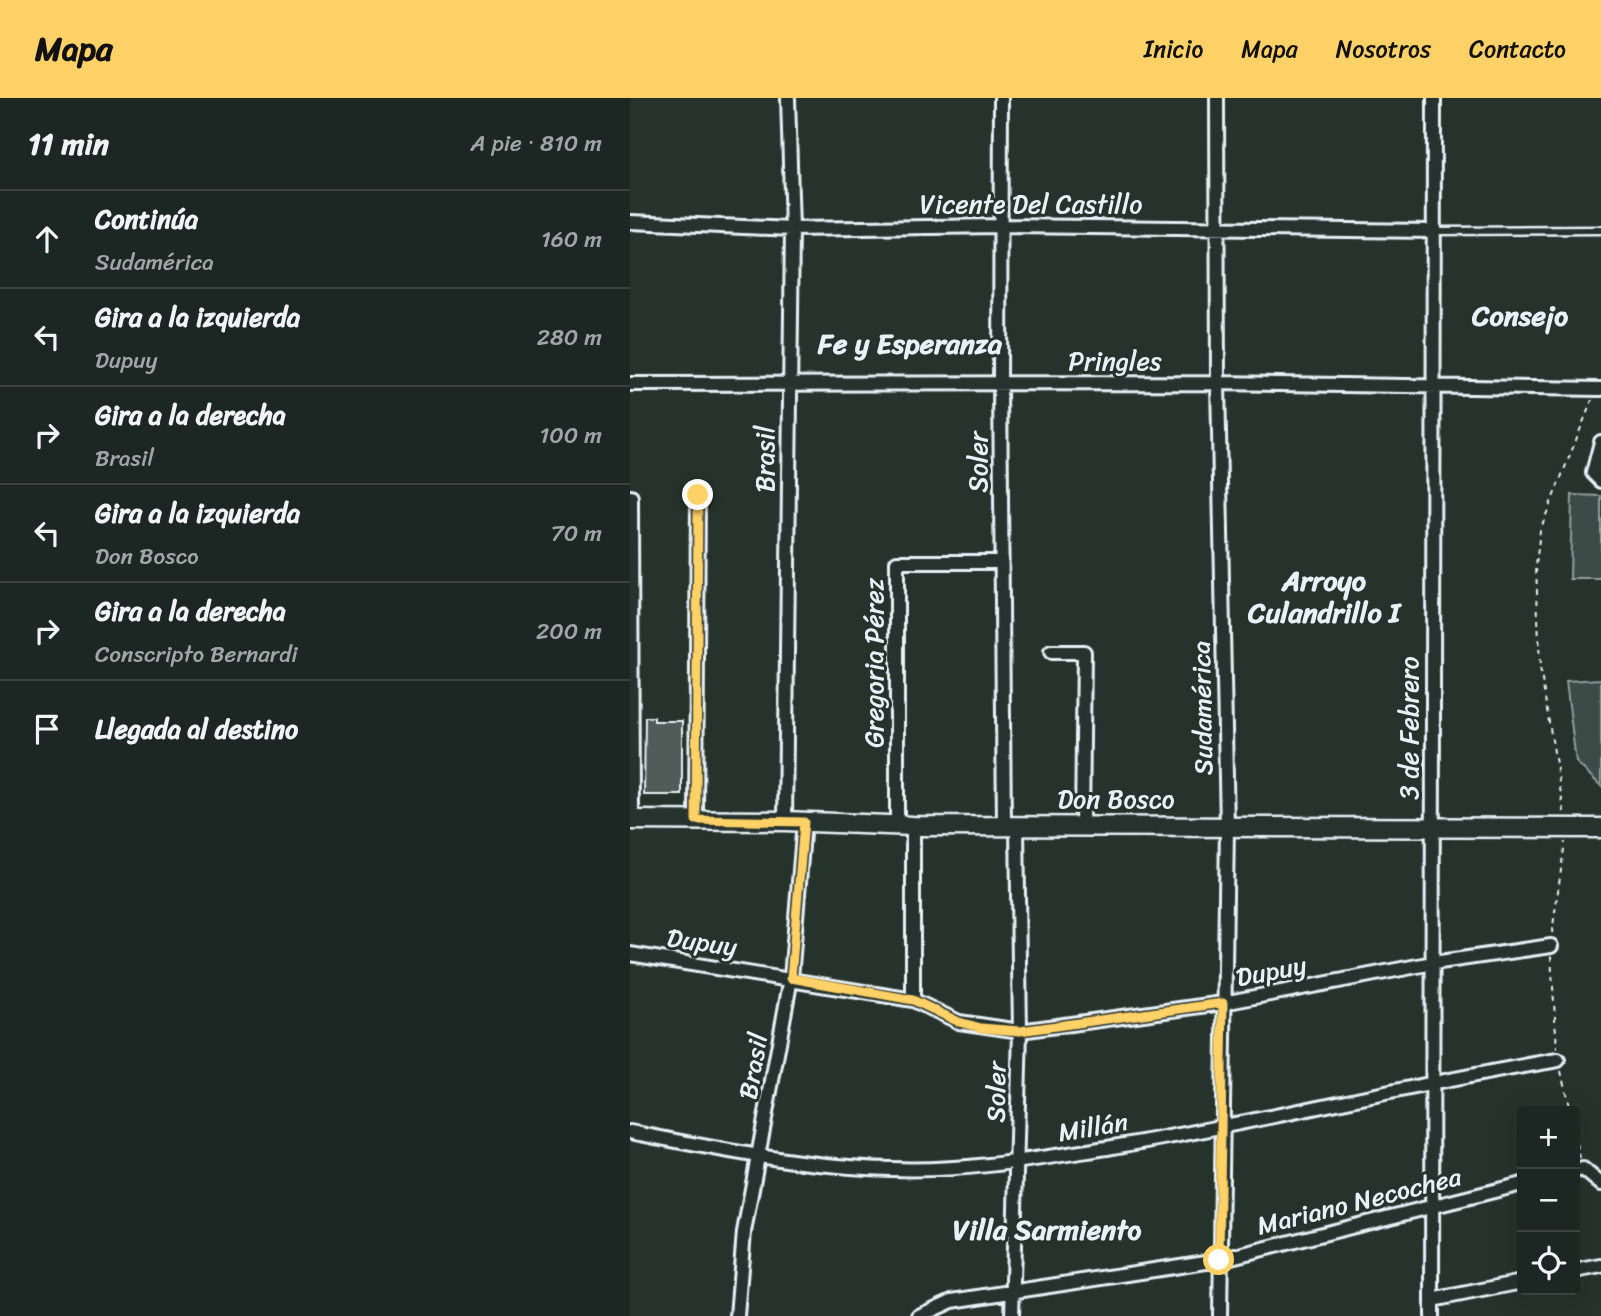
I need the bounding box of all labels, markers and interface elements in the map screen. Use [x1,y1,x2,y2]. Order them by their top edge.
text: Mapa [35,20,112,78]
text: Inicio [1144,28,1203,70]
text: Mapa [1241,28,1298,70]
text: Nosotros [1336,28,1431,70]
text: Contacto [1469,28,1566,70]
text: 11 min [28,117,109,171]
text: A pie · 810 m [471,123,602,164]
street label: Vicente Del Castillo [920,181,1142,227]
text: Continúa [95,196,198,242]
text: 160 m [541,219,602,260]
icon: ahead [28,220,66,258]
text: Sudamérica [95,242,214,283]
district label: Consejo [1471,291,1568,340]
text: Gira a la izquierda [95,294,300,340]
text: 280 m [537,317,602,358]
icon: left [28,318,66,356]
district label: Fe y Esperanza [817,319,1003,368]
street label: Pringles [1068,338,1162,384]
text: Dupuy [95,340,158,381]
text: Gira a la derecha [95,392,286,438]
text: 100 m [539,415,602,456]
icon: right [28,416,66,454]
street label: Brasil [742,425,788,492]
street label: Soler [955,430,1001,492]
text: Brasil [95,438,154,479]
route end [682,479,713,510]
text: Gira a la izquierda [95,490,300,536]
text: 70 m [551,513,602,554]
icon: left [28,514,66,552]
text: Don Bosco [95,536,199,577]
district label: Arroyo Culandrillo I [1247,556,1402,637]
street label: Gregoria Pérez [851,577,897,748]
text: Gira a la derecha [95,588,286,634]
text: 200 m [536,611,602,652]
icon: right [28,612,66,650]
text: Conscripto Bernardi [95,634,298,675]
street label: Sudamérica [1178,640,1226,776]
street label: 3 de Febrero [1386,656,1432,800]
text: Llegada al destino [95,706,298,752]
icon: arrive [28,710,66,748]
street label: Don Bosco [1057,776,1175,822]
street label: Dupuy [664,914,741,970]
street label: Dupuy [1232,942,1311,1000]
street label: Brasil [725,1029,782,1103]
street label: Soler [972,1060,1020,1123]
street label: Millán [1055,1099,1131,1155]
map controls [1517,1106,1580,1295]
button: + [1517,1106,1580,1169]
street label: Mariano Necochea [1252,1153,1467,1249]
button: − [1517,1169,1580,1232]
district label: Villa Sarmiento [953,1205,1141,1254]
button: locate [1517,1232,1580,1295]
route start [1203,1244,1234,1275]

